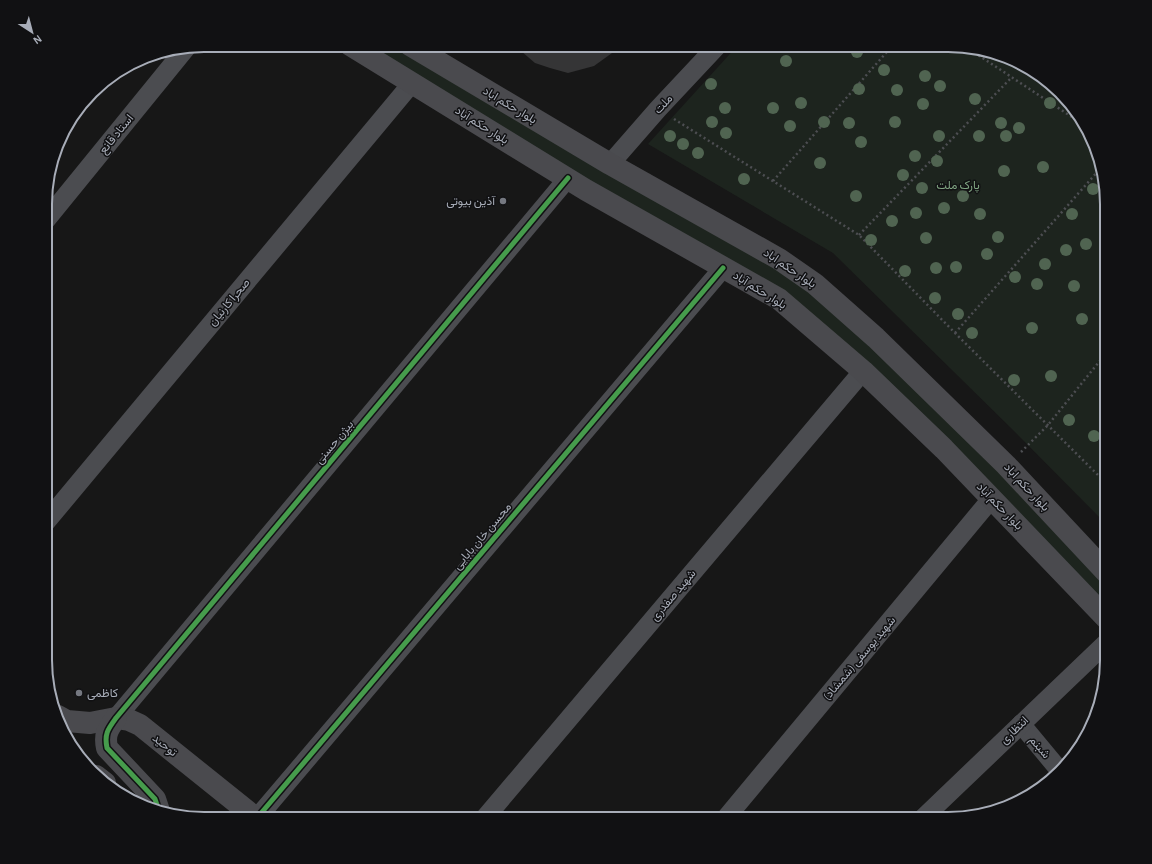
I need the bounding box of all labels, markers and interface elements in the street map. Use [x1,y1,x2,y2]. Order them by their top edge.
north arrow [12,12,52,52]
text: N [31,33,44,46]
street label: بلوار حکم اباد [480,84,539,127]
street label: ملت [651,92,675,116]
street label: بلوار حکم آباد [452,104,511,148]
street label: استاد قانع [97,112,138,158]
park label: پارک ملت [936,179,980,193]
place label: آذین بیوتی [446,195,496,209]
marker: آذین بیوتی [498,196,508,206]
street label: بلوار حکم اباد [760,246,818,292]
street label: بلوار حکم آباد [730,269,789,313]
street label: صحرا کارنیان [206,276,254,329]
street label: بیژن حسنی [312,418,357,467]
street label: بلوار حکم اباد [1001,461,1052,515]
street label: بلوار حکم آباد [973,480,1025,533]
street label: محسن خان بابایی [451,500,515,573]
street label: شهید صفدری [648,567,699,624]
street label: شهید یوسفی (شمشاد) [820,614,899,704]
place label: کاظمی [87,687,118,701]
marker: کاظمی [74,688,84,698]
street label: انتظاری [997,714,1032,748]
street label: توحید [149,732,180,760]
street label: شبنم [1026,733,1053,762]

